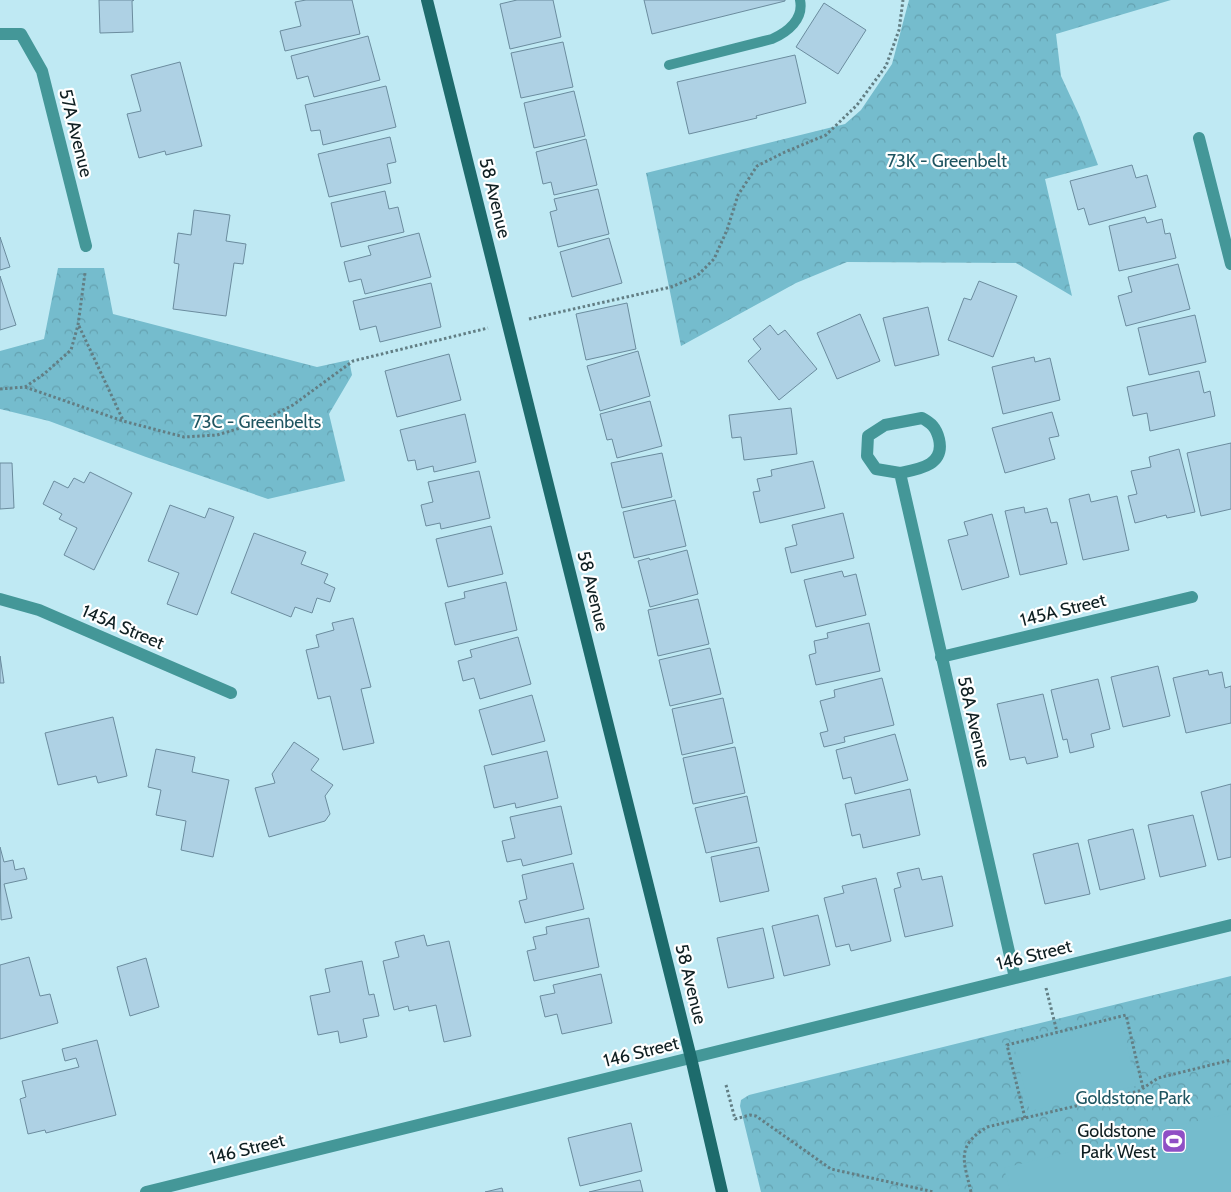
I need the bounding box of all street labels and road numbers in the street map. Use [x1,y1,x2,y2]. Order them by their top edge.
street label: 57A Avenue [54,87,98,179]
street label: 58 Avenue [474,156,516,240]
street label: 58 Avenue [572,549,614,633]
street label: 145A Street [1018,589,1108,631]
street label: 145A Street [78,600,168,654]
street label: 58A Avenue [953,674,995,770]
street label: 146 Street [994,935,1074,975]
street label: 58 Avenue [670,942,712,1026]
street label: 146 Street [601,1032,681,1072]
street label: 146 Street [207,1129,287,1169]

